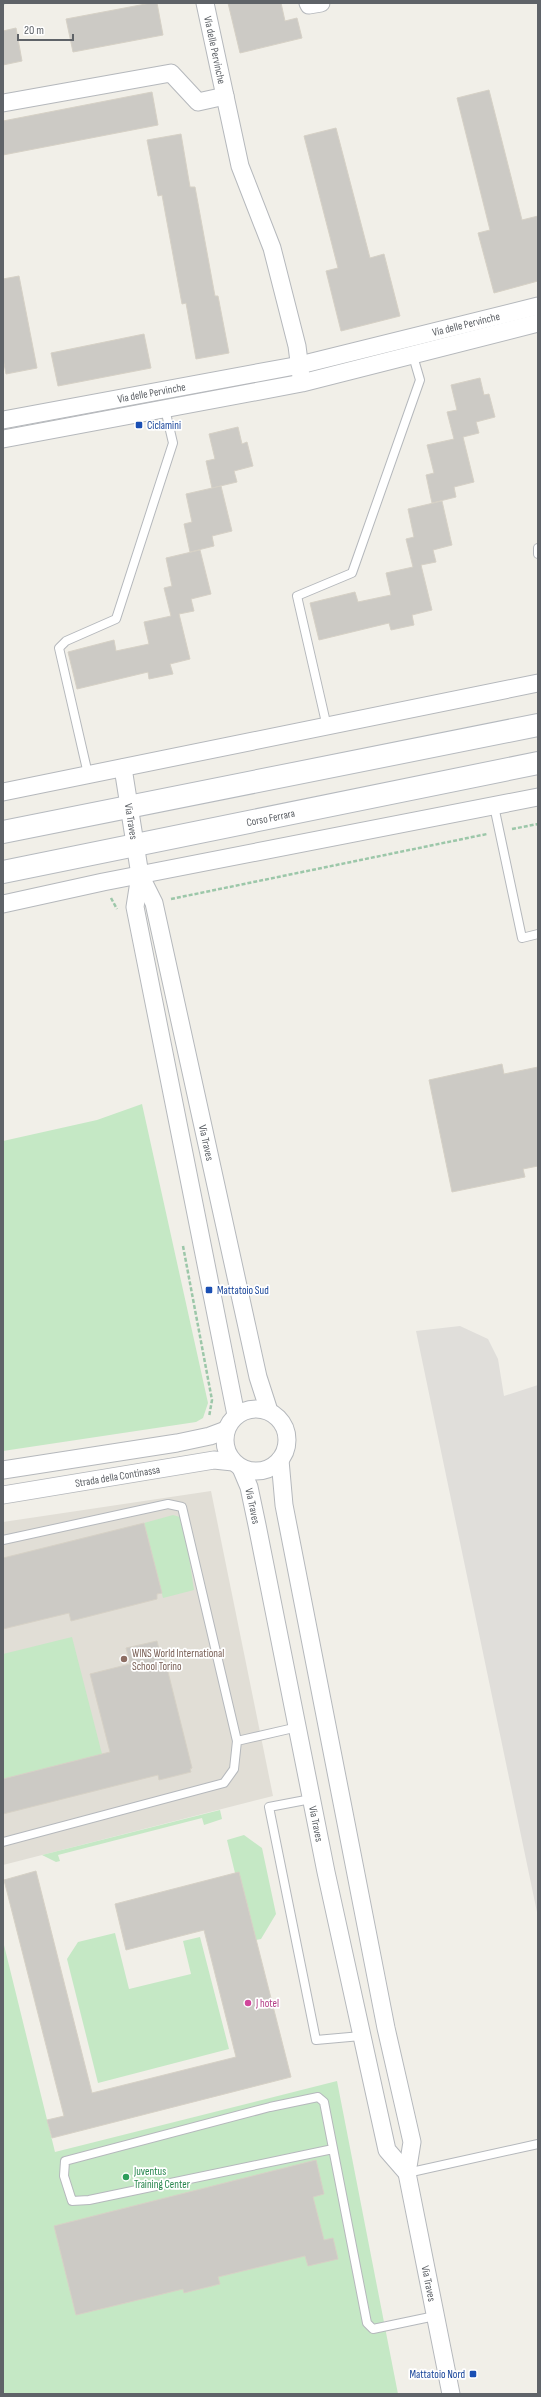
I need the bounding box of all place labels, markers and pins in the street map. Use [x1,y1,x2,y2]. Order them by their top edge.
place label: Ciclamini [147,419,181,432]
marker: Ciclamini [134,420,144,430]
place label: Mattatoio Sud [217,1284,269,1297]
marker: Mattatoio Sud [204,1285,214,1295]
place label: WINS World International School Torino [132,1647,224,1673]
marker: WINS World International School Torino [119,1654,129,1664]
place label: J hotel [255,1997,279,2010]
marker: J hotel [243,1998,253,2008]
place label: Juventus Training Center [133,2165,190,2191]
marker: Juventus Training Center [121,2172,131,2182]
place label: Mattatoio Nord [409,2368,465,2381]
marker: Mattatoio Nord [468,2369,478,2379]

